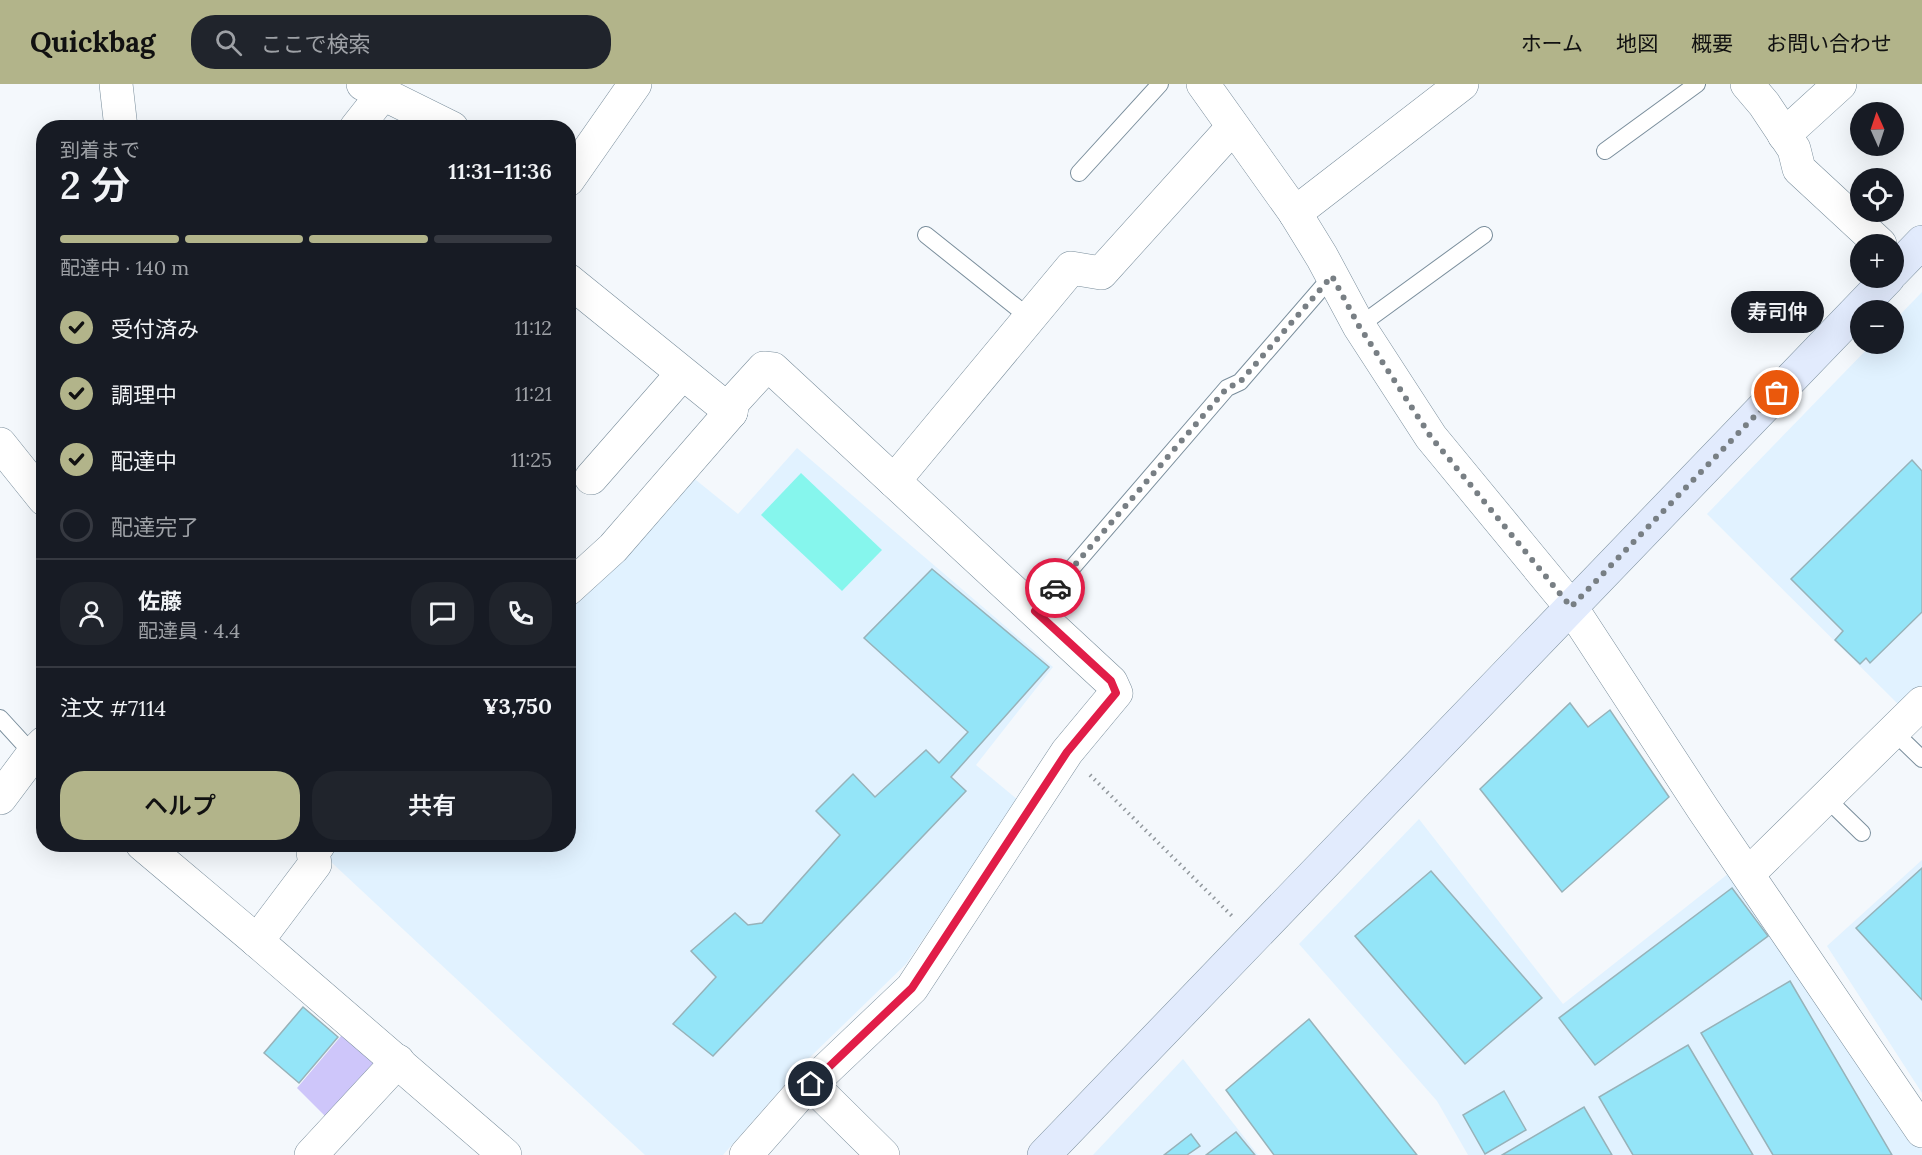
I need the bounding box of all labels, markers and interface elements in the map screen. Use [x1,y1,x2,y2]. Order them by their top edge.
search box [191,15,611,69]
text: Quickbag [30,24,155,60]
icon: search [212,26,245,59]
text: ここで検索 [260,30,370,58]
text: ホーム [1521,30,1583,57]
text: 地図 [1616,30,1658,57]
text: 概要 [1691,30,1733,57]
text: お問い合わせ [1766,30,1892,57]
north arrow [1850,102,1904,156]
map controls [1850,102,1904,354]
text: 到着まで [60,137,140,162]
text: 11:31–11:36 [448,157,552,185]
text: 2 分 [60,160,130,210]
button: locate [1850,168,1904,222]
button: + [1850,234,1904,288]
text: 配達中 · 140 m [60,255,189,280]
callout: 寿司仲 [1730,291,1824,333]
text: 寿司仲 [1748,299,1808,324]
button: − [1850,300,1904,354]
icon: check [60,311,93,344]
text: 受付済み [111,315,199,343]
text: 11:12 [514,315,552,340]
pin [1751,367,1802,418]
icon: bag [1760,376,1793,409]
icon: check [60,377,93,410]
text: 調理中 [111,381,177,409]
text: 11:21 [514,381,552,406]
icon: check [60,443,93,476]
text: 配達中 [111,447,177,475]
text: 11:25 [511,447,552,472]
text: 配達完了 [111,513,199,541]
courier [1025,558,1085,618]
icon: car [1039,572,1072,605]
button: person [60,582,123,645]
button: chat [411,582,474,645]
button: phone [489,582,552,645]
text: 佐藤 [138,587,182,615]
text: 配達員 · 4.4 [138,618,240,643]
text: ¥3,750 [483,692,552,720]
text: 注文 #7114 [60,694,166,722]
button: ヘルプ [60,771,300,840]
button: 共有 [312,771,552,840]
pin [785,1058,836,1109]
icon: home [794,1067,827,1100]

